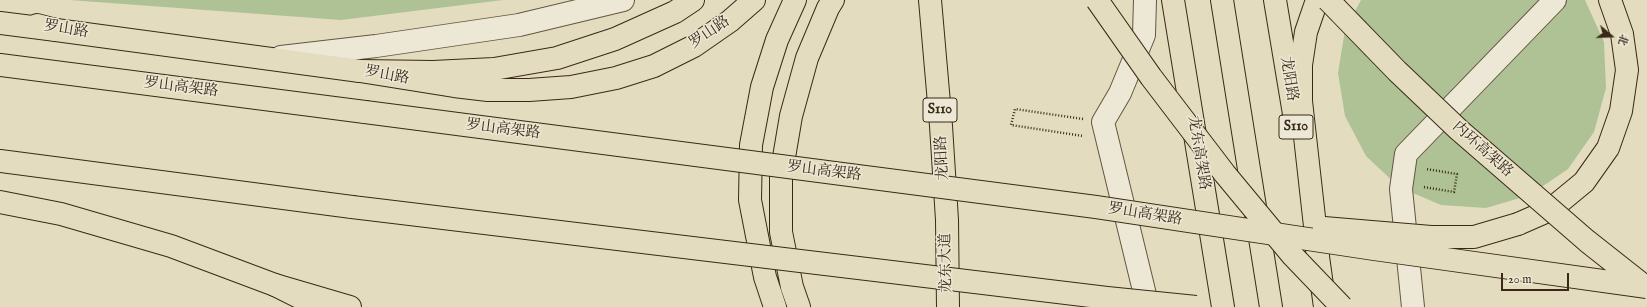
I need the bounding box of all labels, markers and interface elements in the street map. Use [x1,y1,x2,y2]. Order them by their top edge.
street label: 罗山路 [686,13,734,53]
north arrow [1591,16,1631,56]
street label: 罗山路 [42,18,90,42]
text: 北 [1614,32,1631,47]
street label: 龙阳路 [1276,55,1300,103]
street label: 罗山路 [363,63,411,89]
street label: 罗山高架路 [143,74,219,102]
road number: S110 [923,98,957,122]
street label: 龙东高架路 [1183,115,1213,191]
road number: S110 [1279,115,1313,139]
street label: 罗山高架路 [465,116,541,144]
street label: 内环高架路 [1448,118,1516,182]
street label: 龙阳路 [933,135,953,181]
street label: 罗山高架路 [786,158,862,186]
street label: 罗山高架路 [1107,200,1183,230]
street label: 龙东大道 [937,233,957,293]
scale bar [1503,265,1571,291]
text: 20 m [1508,272,1531,287]

